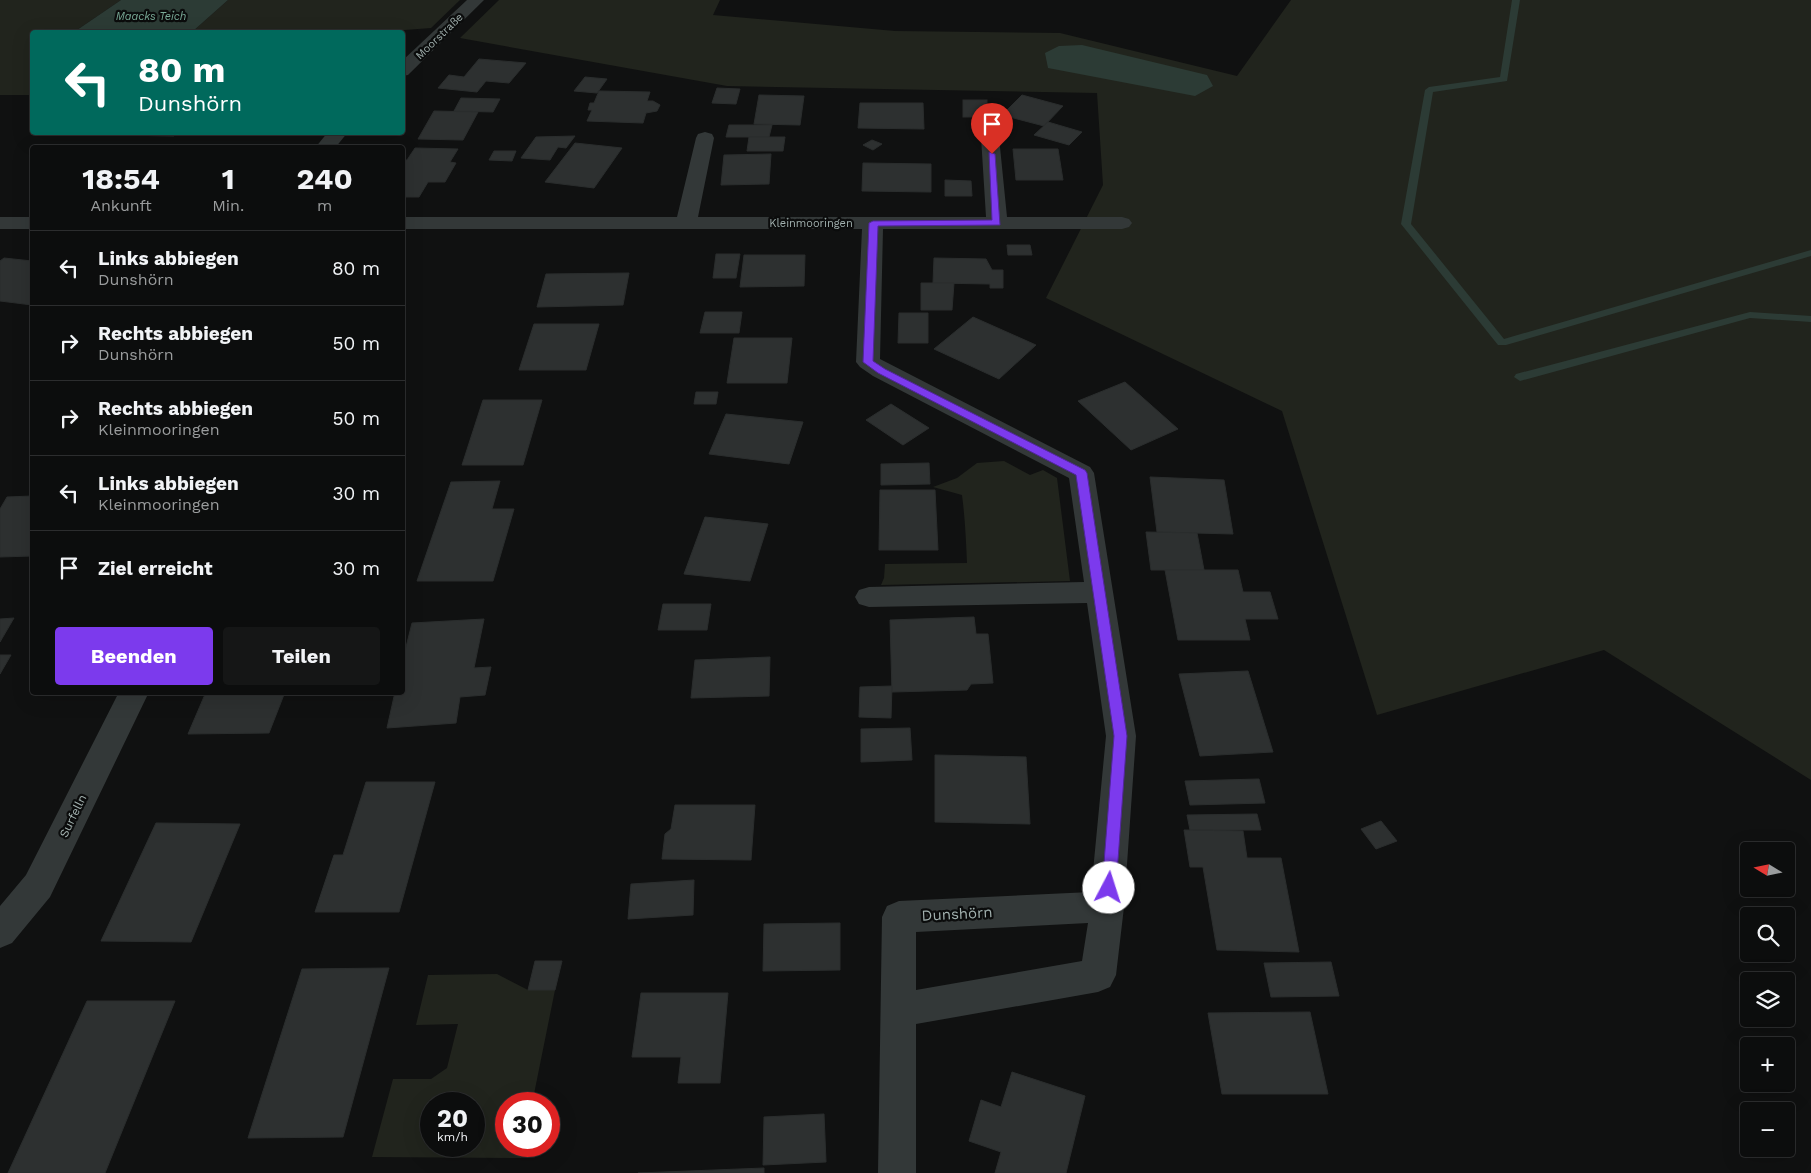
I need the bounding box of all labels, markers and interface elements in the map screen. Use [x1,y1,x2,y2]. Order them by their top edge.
water label: Maacks Teich [116,10,186,23]
street label: Moorstraße [413,11,466,62]
text: 80 m [138,49,225,91]
icon: left [55,50,120,115]
text: Dunshörn [138,91,242,116]
pin [971,103,1013,154]
icon: arrive [978,110,1006,138]
text: 18:54 [82,161,160,196]
text: 1 [222,161,235,196]
text: 240 [297,161,353,196]
text: Ankunft [90,196,152,215]
text: Min. [212,196,244,215]
text: m [317,196,332,215]
street label: Kleinmooringen [769,217,853,230]
text: Links abbiegen [98,247,239,270]
icon: left [55,254,83,282]
text: 80 m [332,257,380,280]
text: Dunshörn [98,270,174,289]
text: Rechts abbiegen [98,322,253,345]
icon: right [55,329,83,357]
text: 50 m [333,332,380,355]
text: Dunshörn [98,345,174,364]
text: Rechts abbiegen [98,397,253,420]
icon: right [55,404,83,432]
text: 50 m [333,407,380,430]
text: Kleinmooringen [98,420,220,439]
text: Links abbiegen [98,472,239,495]
icon: left [55,479,83,507]
text: 30 m [333,482,380,505]
text: Kleinmooringen [98,495,220,514]
icon: arrive [55,554,83,582]
text: Ziel erreicht [98,557,213,580]
text: 30 m [333,557,380,580]
button: Beenden [55,627,213,685]
button: Teilen [223,627,380,685]
street label: Surfelln [57,792,89,840]
north arrow [1740,842,1795,898]
map controls [1740,842,1795,1157]
position arrow [1082,861,1134,913]
street label: Dunshörn [921,903,993,925]
button: search [1740,907,1795,962]
button: layers [1740,972,1795,1027]
button: + [1740,1037,1795,1092]
speed limit sign: 30 [495,1092,560,1157]
button: − [1740,1102,1795,1157]
text: 20 [437,1104,468,1133]
text: km/h [437,1130,468,1144]

